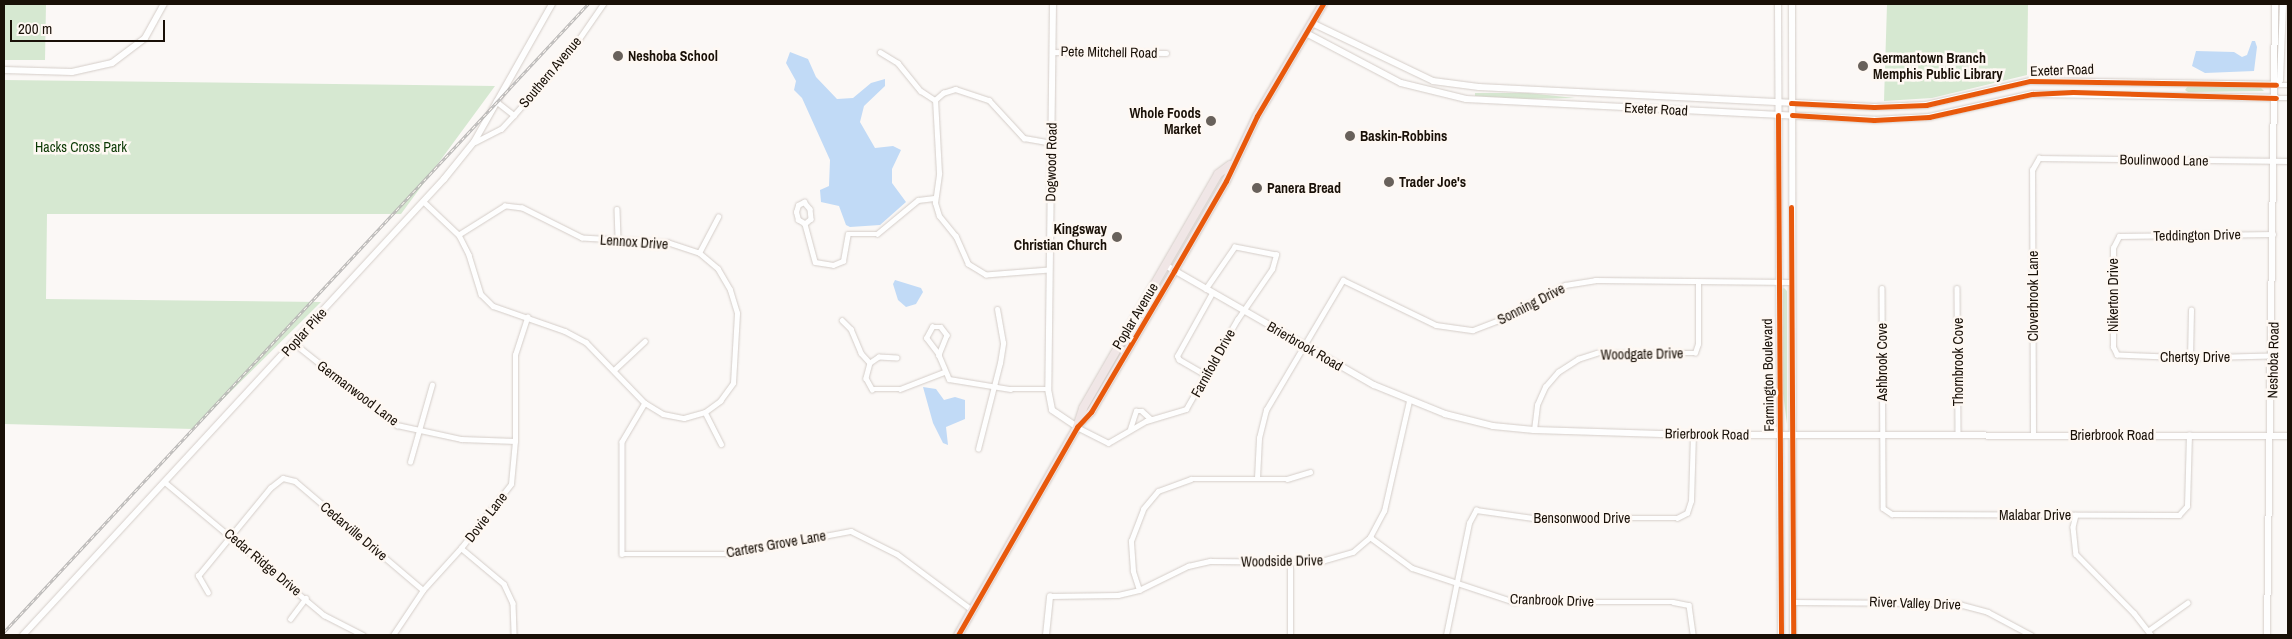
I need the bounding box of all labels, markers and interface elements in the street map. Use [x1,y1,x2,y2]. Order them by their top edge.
scale bar [12,10,168,42]
text: 200 m [18,18,52,39]
street label: Southern Avenue [515,33,585,111]
street label: Pete Mitchell Road [1060,43,1158,61]
place label: Neshoba School [628,48,718,64]
marker: Neshoba School [612,50,624,62]
place label: Germantown Branch Memphis Public Library [1873,50,2003,82]
marker: Germantown Branch Memphis Public Library [1857,60,1869,72]
street label: Exeter Road [2030,60,2094,80]
street label: Exeter Road [1624,99,1688,119]
place label: Whole Foods Market [1129,105,1201,138]
marker: Whole Foods Market [1205,115,1217,127]
street label: Dogwood Road [1042,122,1060,202]
place label: Baskin-Robbins [1360,128,1447,144]
marker: Baskin-Robbins [1344,130,1356,142]
park label: Hacks Cross Park [35,139,127,155]
street label: Boulinwood Lane [2120,151,2208,169]
place label: Trader Joe's [1399,174,1466,190]
marker: Trader Joe's [1383,176,1395,188]
place label: Panera Bread [1267,180,1341,196]
marker: Panera Bread [1251,182,1263,194]
place label: Kingsway Christian Church [1014,221,1107,253]
street label: Teddington Drive [2153,226,2241,244]
street label: Lennox Drive [599,231,669,253]
marker: Kingsway Christian Church [1111,231,1123,243]
street label: Cloverbrook Lane [2025,251,2041,341]
street label: Nikerton Drive [2105,258,2121,332]
street label: Poplar Avenue [1108,279,1162,353]
street label: Sonning Drive [1494,280,1568,328]
street label: Poplar Pike [278,304,330,360]
street label: Brierbrook Road [1264,318,1346,374]
street label: Farmington Boulevard [1759,318,1777,432]
street label: Thornbrook Cove [1950,318,1966,406]
street label: Neshoba Road [2264,322,2282,398]
street label: Ashbrook Cove [1874,323,1890,401]
street label: Farnifold Drive [1187,326,1239,400]
street label: Woodgate Drive [1600,345,1684,363]
street label: Chertsy Drive [2160,349,2230,365]
street label: Germanwood Lane [314,357,402,429]
street label: Brierbrook Road [1665,425,1749,443]
street label: Brierbrook Road [2070,427,2154,443]
street label: Dovie Lane [461,489,511,545]
street label: Cedarville Drive [317,498,391,564]
street label: Malabar Drive [1999,507,2071,523]
street label: Bensonwood Drive [1534,510,1630,526]
street label: Cedar Ridge Drive [221,525,305,599]
street label: Carters Grove Lane [725,527,827,561]
street label: Woodside Drive [1241,552,1323,570]
street label: Cranbrook Drive [1510,590,1594,610]
street label: River Valley Drive [1869,593,1961,613]

